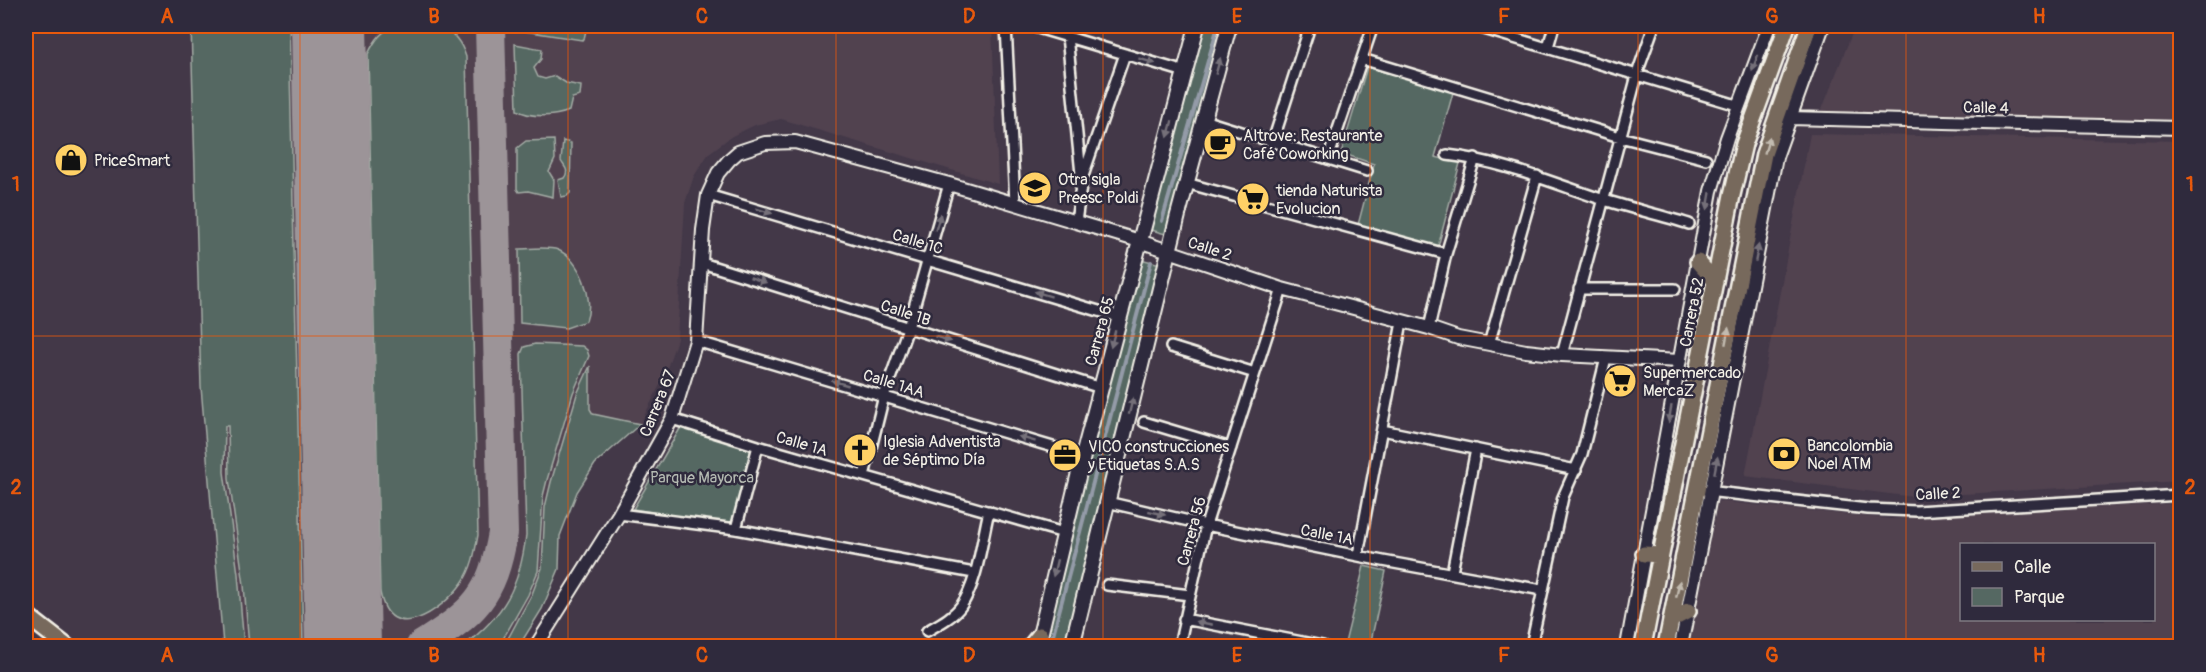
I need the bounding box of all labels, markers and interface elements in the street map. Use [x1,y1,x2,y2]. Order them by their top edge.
text: A [161,4,174,29]
text: B [428,4,440,29]
text: C [696,4,708,29]
text: D [963,4,976,29]
text: E [1232,4,1243,29]
text: F [1498,4,1510,29]
text: G [1765,4,1779,29]
text: H [2033,4,2046,29]
one-way arrow [1750,54,1760,72]
one-way arrow [1138,57,1156,66]
one-way arrow [1214,57,1223,75]
street label: Calle 4 [1963,98,2009,118]
one-way arrow [1165,120,1174,138]
cafe icon: Altrove: Restaurante Café Coworking [1202,126,1238,162]
place label: Altrove: Restaurante Café Coworking [1243,126,1382,164]
one-way arrow [1763,136,1772,154]
shop icon: PriceSmart [53,142,89,178]
place label: PriceSmart [94,151,171,171]
school or university icon: Otra sigla Preesc Poldi [1017,170,1053,206]
place label: Otra sigla Preesc Poldi [1058,170,1139,208]
text: 1 [12,172,20,197]
text: 1 [2186,172,2194,197]
supermarket icon: tienda Naturista Evolucion [1235,181,1271,217]
place label: tienda Naturista Evolucion [1275,181,1383,219]
one-way arrow [1704,192,1713,211]
one-way arrow [755,207,773,216]
one-way arrow [934,213,943,231]
street label: Calle 1C [890,225,946,259]
street label: Calle 2 [1185,232,1234,265]
one-way arrow [1753,244,1762,263]
one-way arrow [749,276,767,285]
street label: Carrera 52 [1675,276,1709,349]
one-way arrow [1034,289,1052,298]
street label: Carrera 65 [1081,294,1119,368]
street label: Calle 1B [878,295,933,330]
one-way arrow [1723,326,1732,345]
one-way arrow [1108,330,1118,348]
one-way arrow [934,335,952,344]
supermarket icon: Supermercado MercaZ [1602,363,1638,399]
place label: Supermercado MercaZ [1643,363,1741,401]
street label: Calle 1AA [861,365,927,403]
street label: Carrera 67 [635,366,681,440]
one-way arrow [831,378,849,387]
one-way arrow [1127,397,1137,415]
one-way arrow [1665,404,1674,423]
street label: Calle 1A [774,427,830,461]
church icon: Iglesia Adventista de Séptimo Día [842,432,878,468]
place label: Iglesia Adventista de Séptimo Día [883,432,1000,470]
one-way arrow [1018,434,1036,443]
bank icon: Bancolombia Noel ATM [1766,436,1802,472]
place label: Bancolombia Noel ATM [1807,436,1893,474]
office icon: VICO construcciones y Etiquetas S.A.S [1047,437,1083,473]
place label: VICO construcciones y Etiquetas S.A.S [1087,437,1229,475]
one-way arrow [1712,456,1721,475]
park label: Parque Mayorca [650,468,754,488]
text: 2 [10,475,22,500]
text: 2 [2184,475,2196,500]
street label: Calle 2 [1915,483,1961,505]
street label: Carrera 56 [1173,494,1211,568]
one-way arrow [1147,509,1166,519]
street label: Calle 1A [1299,520,1355,550]
legend [1960,543,2155,621]
text: Calle [2014,556,2051,579]
one-way arrow [1050,559,1060,578]
one-way arrow [1674,579,1683,598]
text: Parque [2014,586,2064,609]
one-way arrow [1194,618,1213,627]
text: A [161,643,174,668]
text: B [428,643,440,668]
text: C [696,643,708,668]
text: D [963,643,976,668]
text: E [1232,643,1243,668]
text: F [1498,643,1510,668]
text: G [1765,643,1779,668]
text: H [2033,643,2046,668]

